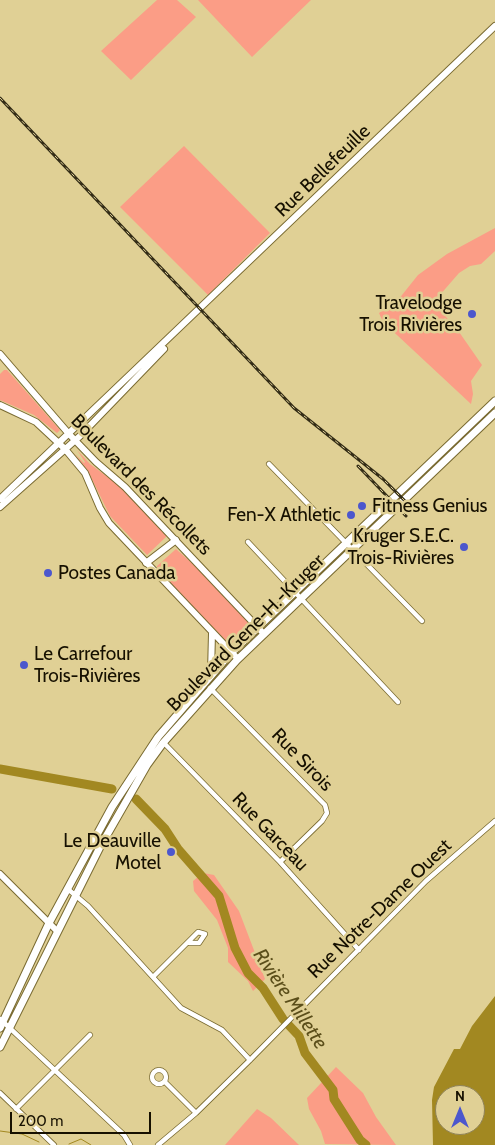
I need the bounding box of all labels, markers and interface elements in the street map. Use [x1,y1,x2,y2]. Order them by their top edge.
street label: Rue Bellefeuille [271,120,375,222]
place label: Travelodge Trois Rivières [359,292,462,336]
marker: Travelodge Trois Rivières [466,308,478,320]
street label: Boulevard des Récollets [66,410,216,560]
place label: Fitness Genius [372,495,487,517]
marker: Fitness Genius [356,500,368,512]
place label: Fen-X Athletic [227,504,341,526]
marker: Fen-X Athletic [345,509,357,521]
place label: Kruger S.E.C. Trois-Rivières [348,525,454,569]
marker: Kruger S.E.C. Trois-Rivières [458,541,470,553]
street label: Boulevard Gene-H.-Kruger [163,550,329,716]
place label: Postes Canada [58,562,175,584]
marker: Postes Canada [42,567,54,579]
place label: Le Carrefour Trois-Rivières [34,643,140,687]
marker: Le Carrefour Trois-Rivières [18,659,30,671]
street label: Rue Sirois [267,724,337,796]
street label: Rue Garceau [227,788,313,876]
place label: Le Deauville Motel [63,830,161,874]
street label: Rue Notre-Dame Ouest [304,835,456,983]
marker: Le Deauville Motel [165,846,177,858]
water label: Rivière Millette [248,944,332,1054]
north arrow [435,1085,485,1135]
text: N [455,1087,465,1105]
scale bar [12,1102,154,1134]
text: 200 m [18,1112,63,1130]

